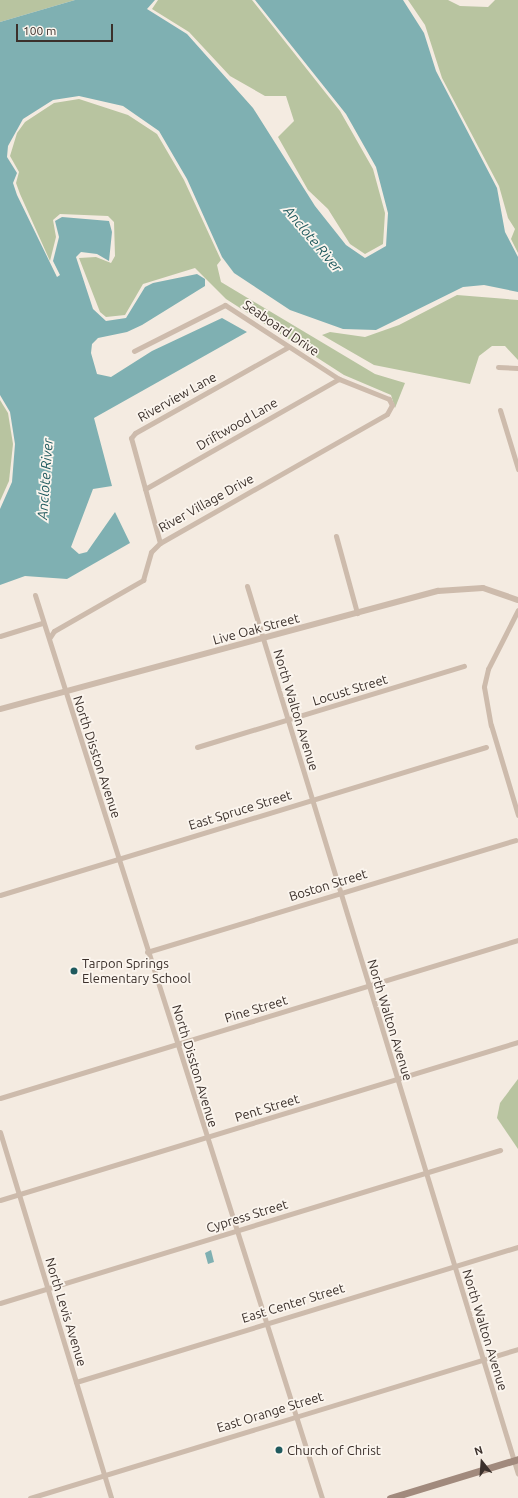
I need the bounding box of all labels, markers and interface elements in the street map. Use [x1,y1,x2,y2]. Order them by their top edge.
scale bar [18,16,115,42]
text: 100 m [23,24,56,37]
water label: Anclote River [280,202,346,276]
street label: Seaboard Drive [240,297,322,359]
street label: Riverview Lane [135,369,219,425]
street label: Driftwood Lane [194,394,280,454]
water label: Anclote River [34,438,56,520]
street label: River Village Drive [156,470,256,536]
street label: Live Oak Street [211,610,301,648]
street label: North Walton Avenue [270,647,322,773]
street label: Locust Street [311,671,389,709]
street label: North Disston Avenue [70,694,124,820]
street label: East Spruce Street [187,787,293,833]
street label: Boston Street [287,866,369,904]
place label: Tarpon Springs Elementary School [82,956,191,987]
street label: North Walton Avenue [364,957,416,1083]
marker: Tarpon Springs Elementary School [69,966,79,976]
street label: Pine Street [223,992,289,1026]
street label: North Disston Avenue [169,1003,221,1129]
street label: Pent Street [233,1091,301,1125]
street label: Cypress Street [204,1196,290,1236]
street label: North Levis Avenue [42,1256,90,1368]
street label: North Walton Avenue [459,1267,511,1393]
street label: East Center Street [240,1280,346,1326]
street label: East Orange Street [215,1388,325,1436]
place label: Church of Christ [287,1442,381,1458]
north arrow [462,1442,502,1482]
text: N [473,1444,484,1457]
marker: Church of Christ [274,1445,284,1455]

